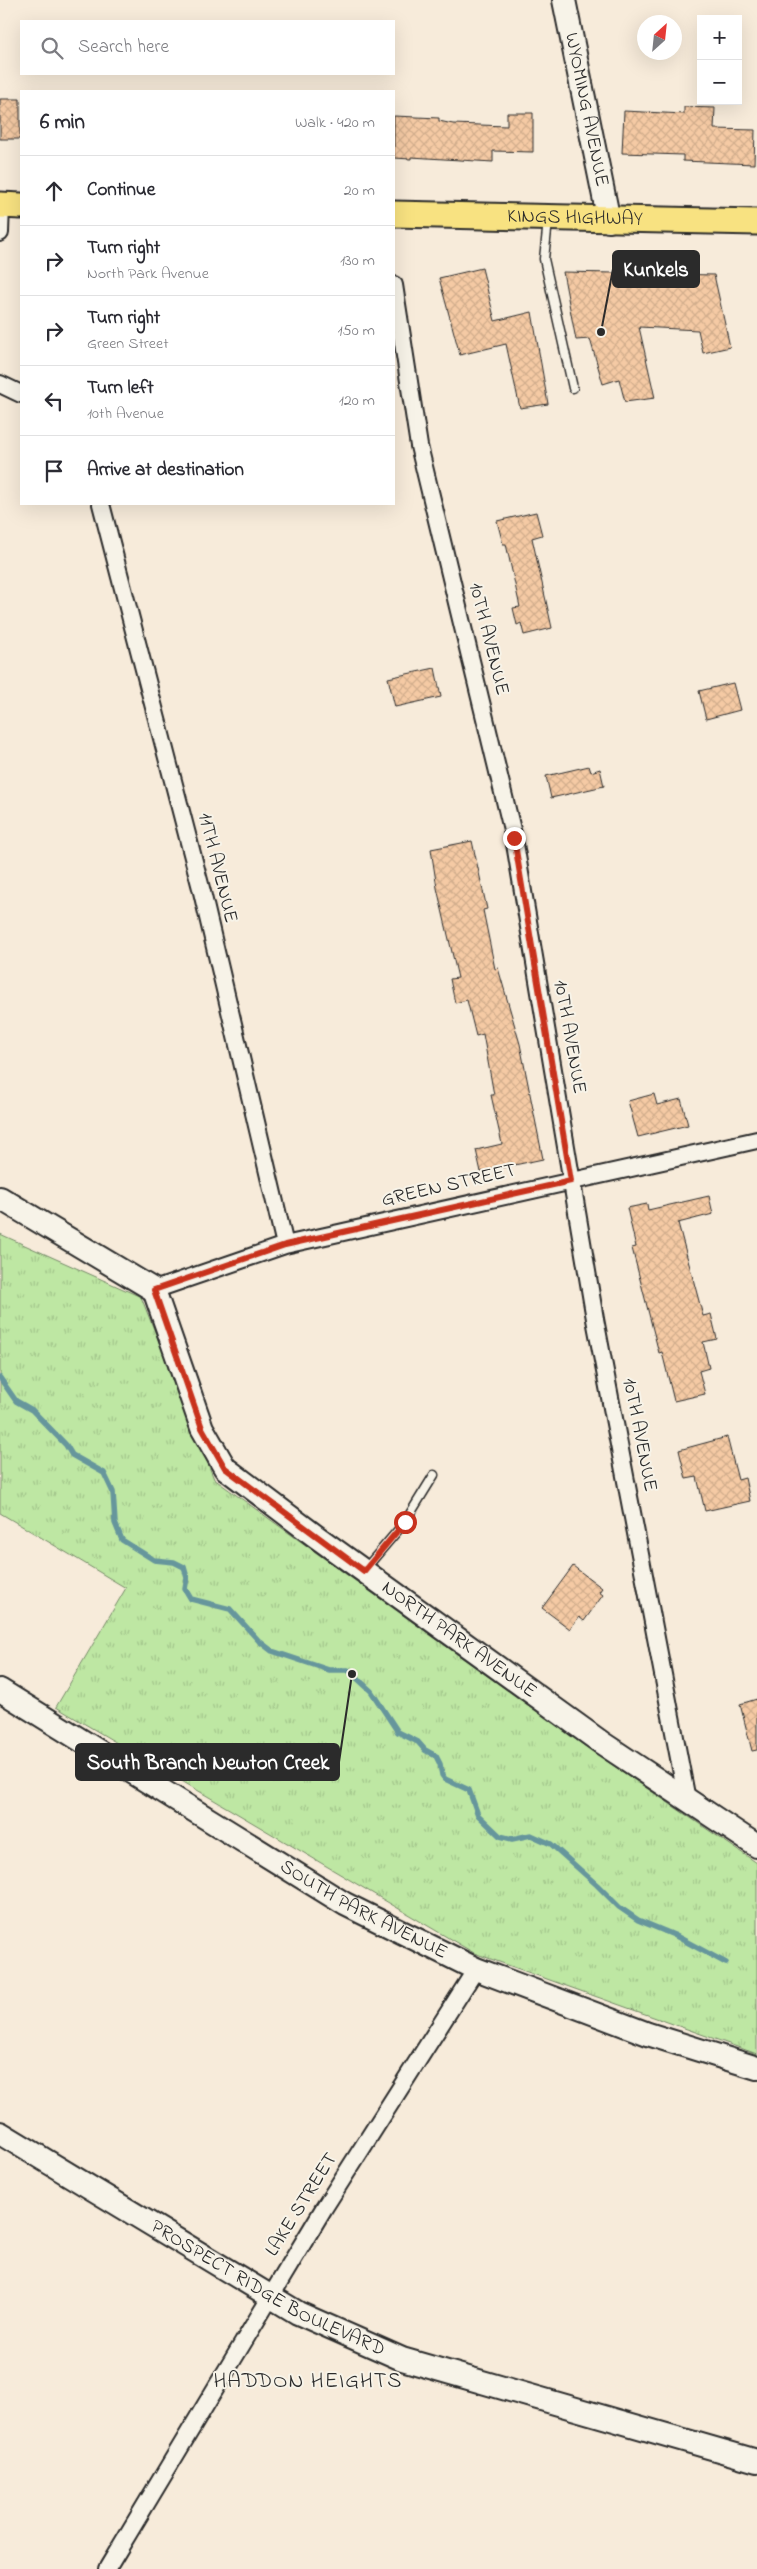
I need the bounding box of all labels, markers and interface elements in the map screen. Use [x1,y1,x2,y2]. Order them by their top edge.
north arrow [637,15,682,60]
map controls [697,15,742,105]
button: + [697,15,742,60]
search box [20,20,395,75]
street label: WYOMING AVENUE [557,30,616,189]
icon: search [38,34,66,62]
text: Search here [78,34,169,61]
button: − [697,60,742,105]
text: 6 min [40,108,85,138]
text: Walk · 420 m [295,111,375,135]
icon: ahead [40,177,68,205]
text: Continue [87,177,155,204]
text: 20 m [344,179,375,203]
street label: KINGS HIGHWAY [507,202,643,234]
text: Turn right [87,235,160,262]
icon: right [40,247,68,275]
text: 130 m [340,249,375,273]
callout: Kunkels [613,251,699,287]
text: Kunkels [623,256,689,286]
text: North Park Avenue [87,262,209,286]
text: Turn right [87,305,160,332]
icon: right [40,317,68,345]
text: 150 m [337,319,375,343]
text: Green Street [87,332,169,356]
text: Turn left [87,375,154,402]
icon: left [40,387,68,415]
text: 120 m [339,389,375,413]
text: 10th Avenue [87,402,164,426]
icon: arrive [40,457,68,485]
text: Arrive at destination [87,457,244,484]
street label: 10TH AVENUE [460,580,516,698]
street label: 11TH AVENUE [189,810,245,926]
route end [503,827,526,850]
street label: 10TH AVENUE [545,978,593,1096]
street label: GREEN STREET [379,1156,519,1216]
street label: 10TH AVENUE [614,1376,664,1494]
route start [394,1511,417,1534]
street label: NORTH PARK AVENUE [376,1574,543,1706]
callout: South Branch Newton Creek [76,1744,339,1780]
text: South Branch Newton Creek [87,1749,330,1779]
street label: SOUTH PARK AVENUE [274,1852,452,1967]
street label: LAKE STREET [259,2147,345,2263]
street label: PROSPECT RIDGE BOULEVARD [145,2213,390,2364]
district label: HADDON HEIGHTS [214,2366,402,2398]

